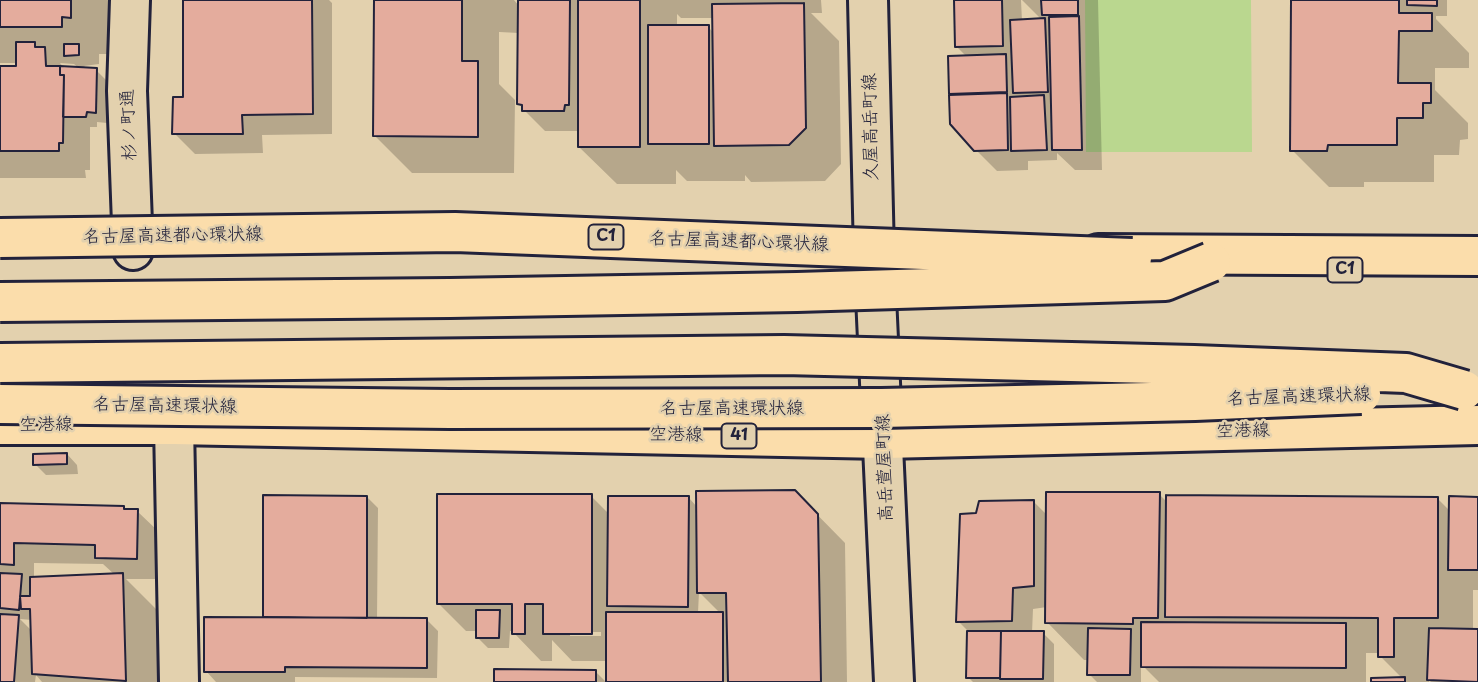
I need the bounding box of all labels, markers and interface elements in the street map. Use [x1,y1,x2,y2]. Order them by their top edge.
street label: 久屋高岳町線 [859,73,883,181]
street label: 杉ノ町通 [117,89,141,161]
street label: 名古屋高速都心環状線 [83,224,263,248]
road number: C1 [588,224,624,249]
street label: 名古屋高速都心環状線 [649,228,829,256]
road number: C1 [1328,258,1362,282]
street label: 名古屋高速環状線 [1227,384,1371,410]
street label: 名古屋高速環状線 [93,394,237,418]
street label: 名古屋高速環状線 [660,398,804,420]
street label: 空港線 [19,414,73,436]
street label: 高岳萱屋町線 [872,414,898,522]
street label: 空港線 [1216,420,1270,442]
street label: 空港線 [649,424,703,446]
road number: 41 [722,424,756,448]

